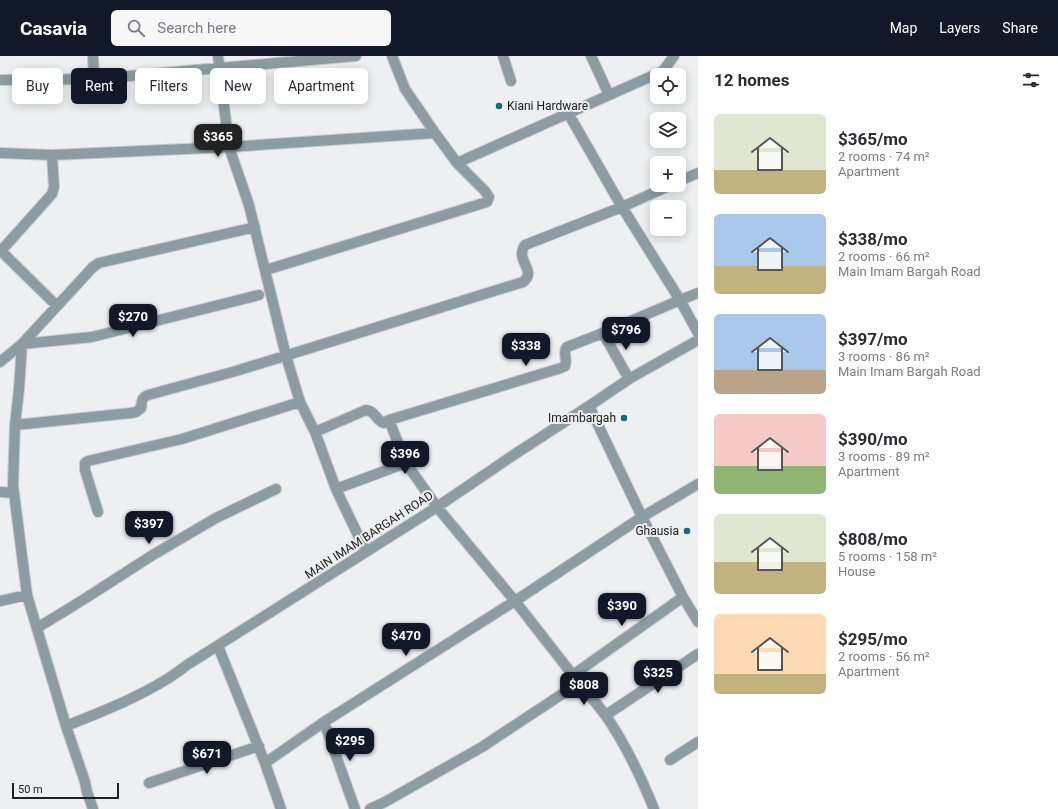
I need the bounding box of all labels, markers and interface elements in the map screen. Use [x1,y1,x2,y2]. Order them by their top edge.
search box [111,10,391,46]
text: Casavia [20,17,87,40]
icon: search [125,17,147,39]
text: Search here [157,19,236,37]
text: Map [890,20,917,36]
text: Layers [939,20,980,36]
text: Share [1002,20,1038,36]
chip: Buy [12,68,63,104]
chip: Rent [71,68,127,104]
chip: Filters [135,68,202,104]
chip: New [210,68,266,104]
chip: Apartment [274,68,368,104]
map controls [650,68,686,236]
button: locate [650,68,686,104]
icon: filters [1020,69,1042,91]
text: 12 homes [714,70,790,90]
place label: Kiani Hardware [507,99,588,113]
marker: Kiani Hardware [494,101,504,111]
button: layers [650,112,686,148]
pin: $365 [194,124,242,158]
text: $365 [203,129,233,144]
text: $365/mo [838,129,908,149]
icon: home [746,130,794,178]
text: 2 rooms · 74 m² [838,149,930,164]
button: + [650,156,686,192]
text: Apartment [838,164,900,179]
button: − [650,200,686,236]
text: $338/mo [838,229,908,249]
icon: home [746,230,794,278]
text: 2 rooms · 66 m² [838,249,930,264]
text: Main Imam Bargah Road [838,264,981,279]
pin: $270 [109,304,157,338]
text: $270 [118,309,148,324]
pin: $796 [602,317,650,351]
text: $796 [611,322,641,337]
text: $397/mo [838,329,908,349]
icon: home [746,330,794,378]
pin: $338 [502,333,550,367]
text: $338 [511,338,541,353]
text: 3 rooms · 86 m² [838,349,930,364]
text: Main Imam Bargah Road [838,364,981,379]
place label: Imambargah [548,411,616,425]
marker: Imambargah [619,413,629,423]
text: $390/mo [838,429,908,449]
icon: home [746,430,794,478]
pin: $396 [381,441,429,475]
text: $396 [390,446,420,461]
text: 3 rooms · 89 m² [838,449,930,464]
text: Apartment [838,464,900,479]
street label: MAIN IMAM BARGAH ROAD [302,488,436,582]
pin: $397 [125,511,173,545]
text: $397 [134,516,164,531]
place label: Ghausia [635,524,679,538]
marker: Ghausia [682,526,692,536]
text: $808/mo [838,529,908,549]
icon: home [746,530,794,578]
text: 5 rooms · 158 m² [838,549,937,564]
text: House [838,564,875,579]
pin: $390 [598,593,646,627]
text: $390 [607,598,637,613]
pin: $470 [382,623,430,657]
text: $470 [391,628,421,643]
text: $295/mo [838,629,908,649]
icon: home [746,630,794,678]
text: 2 rooms · 56 m² [838,649,930,664]
pin: $325 [634,660,682,694]
text: Apartment [838,664,900,679]
text: $325 [643,665,673,680]
pin: $808 [560,672,608,706]
text: $808 [569,677,599,692]
pin: $295 [326,728,374,762]
text: $295 [335,733,365,748]
pin: $671 [183,741,231,775]
text: $671 [192,746,222,761]
scale bar [12,781,119,800]
text: 50 m [18,783,43,796]

